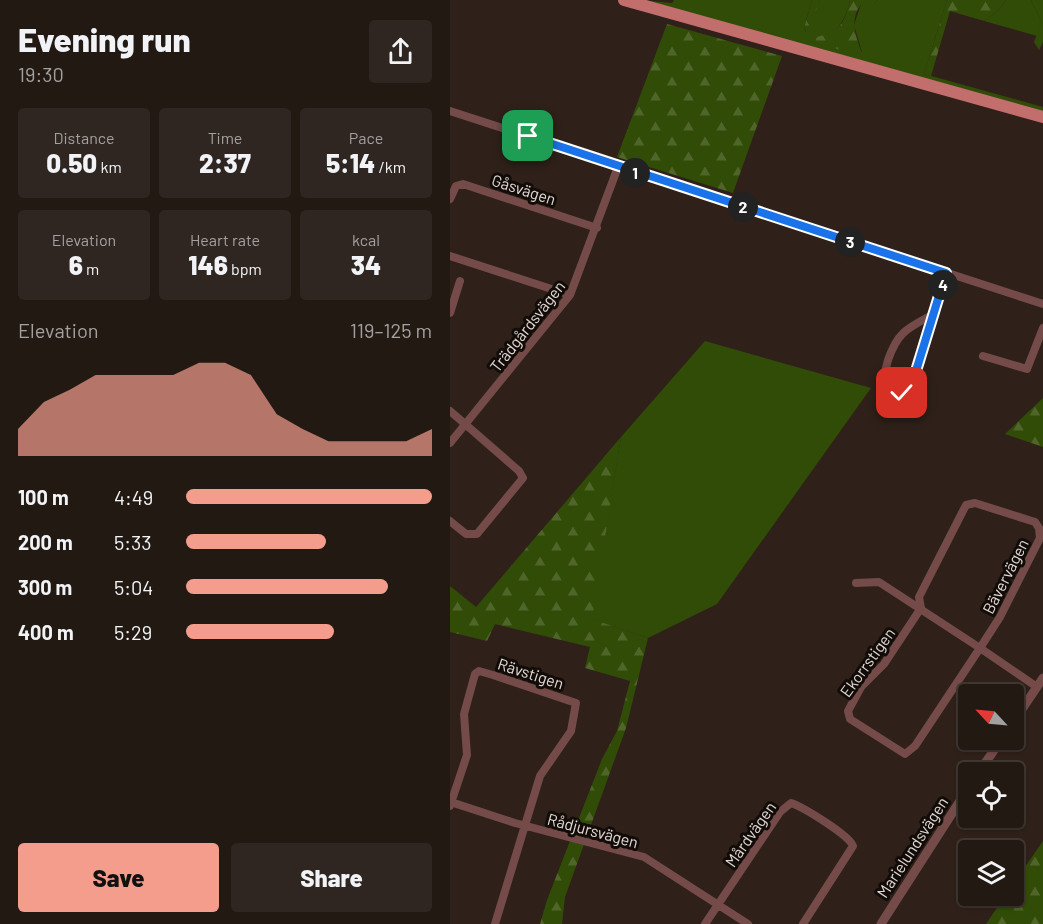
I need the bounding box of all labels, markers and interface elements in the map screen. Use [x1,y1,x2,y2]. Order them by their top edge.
text: Evening run [18,19,191,59]
button: share [369,20,432,83]
text: 19:30 [18,62,64,86]
pin [502,110,553,161]
icon: arrive [511,119,544,152]
text: Distance [54,128,114,147]
text: Time [208,128,242,147]
text: Pace [349,128,383,147]
text: 0.50 [46,147,97,178]
text: 2:37 [199,147,251,178]
text: 5:14 [326,147,375,178]
text: km [97,157,122,176]
text: /km [375,157,406,176]
pin: 1 [620,158,650,188]
text: 1 [632,163,638,182]
street label: Gåsvägen [490,170,558,208]
pin: 2 [728,192,758,222]
text: 2 [739,197,747,216]
pin: 3 [835,227,865,257]
text: Elevation [52,230,116,249]
text: Heart rate [190,230,260,249]
text: kcal [352,230,380,249]
text: 3 [846,232,854,251]
text: 6 [69,249,83,280]
text: 146 [188,249,228,280]
text: 34 [351,249,381,280]
text: m [83,259,99,278]
text: bpm [228,259,262,278]
pin: 4 [928,270,958,300]
text: 4 [938,275,948,294]
street label: Trädgårdsvägen [485,277,569,375]
text: Elevation [18,318,99,342]
text: 119–125 m [350,318,432,342]
pin [876,367,927,418]
icon: check [885,376,918,409]
text: 100 m [18,485,69,509]
text: 4:49 [114,485,153,509]
text: 200 m [18,530,73,554]
text: 5:33 [114,530,152,554]
street label: Bävervägen [978,535,1032,617]
text: 300 m [18,575,72,599]
text: 5:04 [114,575,153,599]
text: 400 m [18,620,74,644]
text: 5:29 [114,620,152,644]
street label: Ekorrstigen [836,624,898,700]
street label: Rävstigen [496,653,566,693]
north arrow [958,684,1024,750]
map controls [958,684,1024,906]
button: locate [958,762,1024,828]
street label: Marielundsvägen [872,793,952,901]
street label: Mårdvägen [721,798,779,870]
street label: Rådjursvägen [545,809,641,851]
button: layers [958,840,1024,906]
button: Save [18,843,219,912]
button: Share [231,843,432,912]

